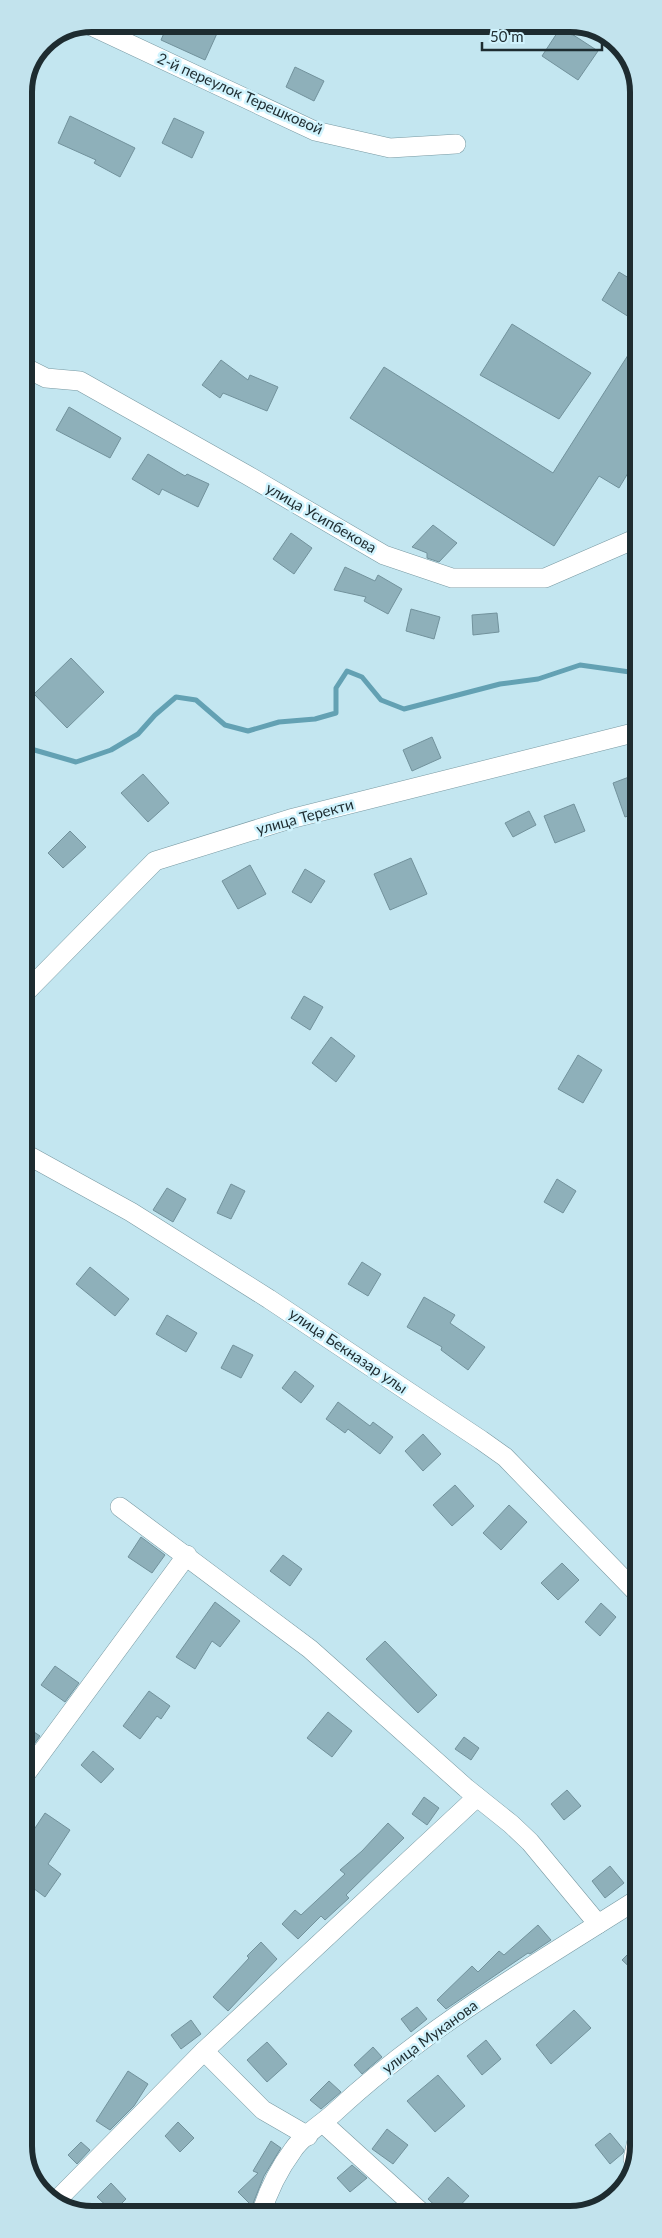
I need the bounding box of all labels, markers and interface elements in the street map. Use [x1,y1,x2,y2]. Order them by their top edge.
scale bar [482,20,602,52]
text: 50 m [490,27,524,45]
street label: 2-й переулок Терешковой [155,48,326,138]
street label: улица Усипбекова [263,478,380,556]
street label: улица Теректи [254,794,355,838]
street label: улица Бекназар улы [286,1304,411,1396]
street label: улица Муканова [378,1996,481,2077]

